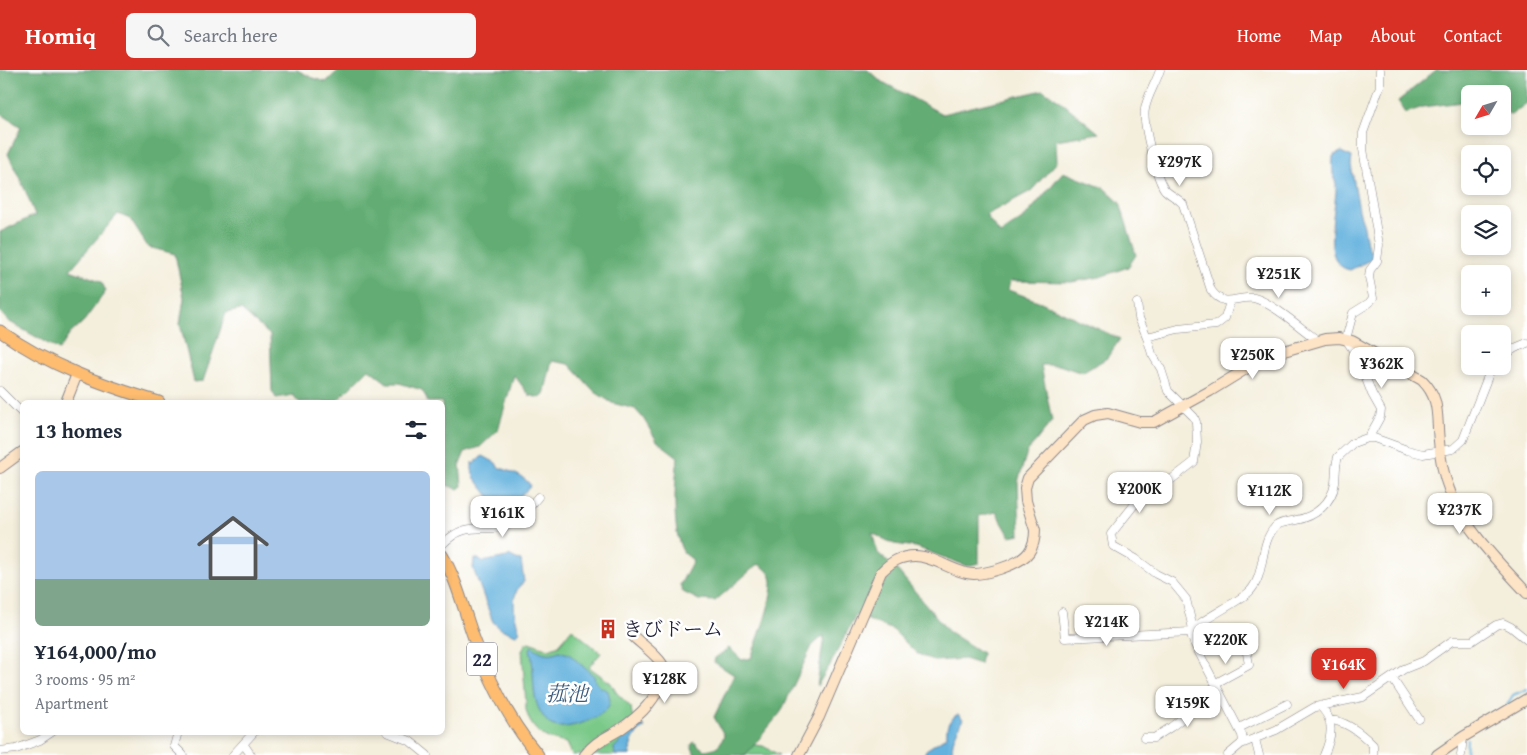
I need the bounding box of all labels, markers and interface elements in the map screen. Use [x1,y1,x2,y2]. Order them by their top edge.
search box [126,13,476,58]
text: Homiq [25,18,96,53]
icon: search [144,21,172,49]
text: Search here [184,21,278,49]
text: Home [1237,22,1281,49]
text: Map [1309,22,1342,49]
text: About [1370,22,1416,49]
text: Contact [1444,22,1502,49]
north arrow [1461,85,1511,135]
map controls [1461,85,1511,375]
pin: ¥297K [1145,144,1215,187]
button: locate [1461,145,1511,195]
text: ¥297K [1158,149,1202,173]
button: layers [1461,205,1511,255]
pin: ¥251K [1244,256,1314,299]
text: ¥251K [1257,261,1301,285]
button: + [1461,265,1511,315]
button: − [1461,325,1511,375]
pin: ¥250K [1218,338,1288,380]
text: ¥250K [1231,342,1275,366]
pin: ¥362K [1347,346,1417,389]
text: ¥362K [1360,351,1404,375]
text: 13 homes [35,415,122,446]
icon: filters [402,416,430,444]
pin: ¥200K [1105,472,1175,514]
pin: ¥112K [1235,474,1305,516]
text: ¥200K [1118,476,1162,500]
text: ¥112K [1248,478,1292,502]
pin: ¥237K [1425,492,1495,535]
pin: ¥161K [468,496,538,538]
text: ¥237K [1438,497,1482,521]
text: ¥161K [481,500,525,524]
icon: home [188,503,278,593]
pin: ¥214K [1072,604,1142,647]
text: ¥214K [1085,609,1129,633]
place label: きびドーム [623,614,723,643]
building icon: きびドーム [597,618,619,640]
pin: ¥220K [1191,622,1261,665]
text: ¥220K [1204,627,1248,651]
text: ¥164,000/mo [35,636,156,667]
road number: 22 [467,642,497,676]
pin: ¥164K [1309,648,1379,690]
text: ¥164K [1322,652,1366,676]
pin: ¥128K [630,662,700,704]
text: ¥128K [643,666,687,690]
text: 3 rooms · 95 m² [35,667,135,691]
water label: 菰池 [546,678,590,709]
pin: ¥159K [1153,686,1223,728]
text: ¥159K [1166,690,1210,714]
text: Apartment [35,691,108,715]

